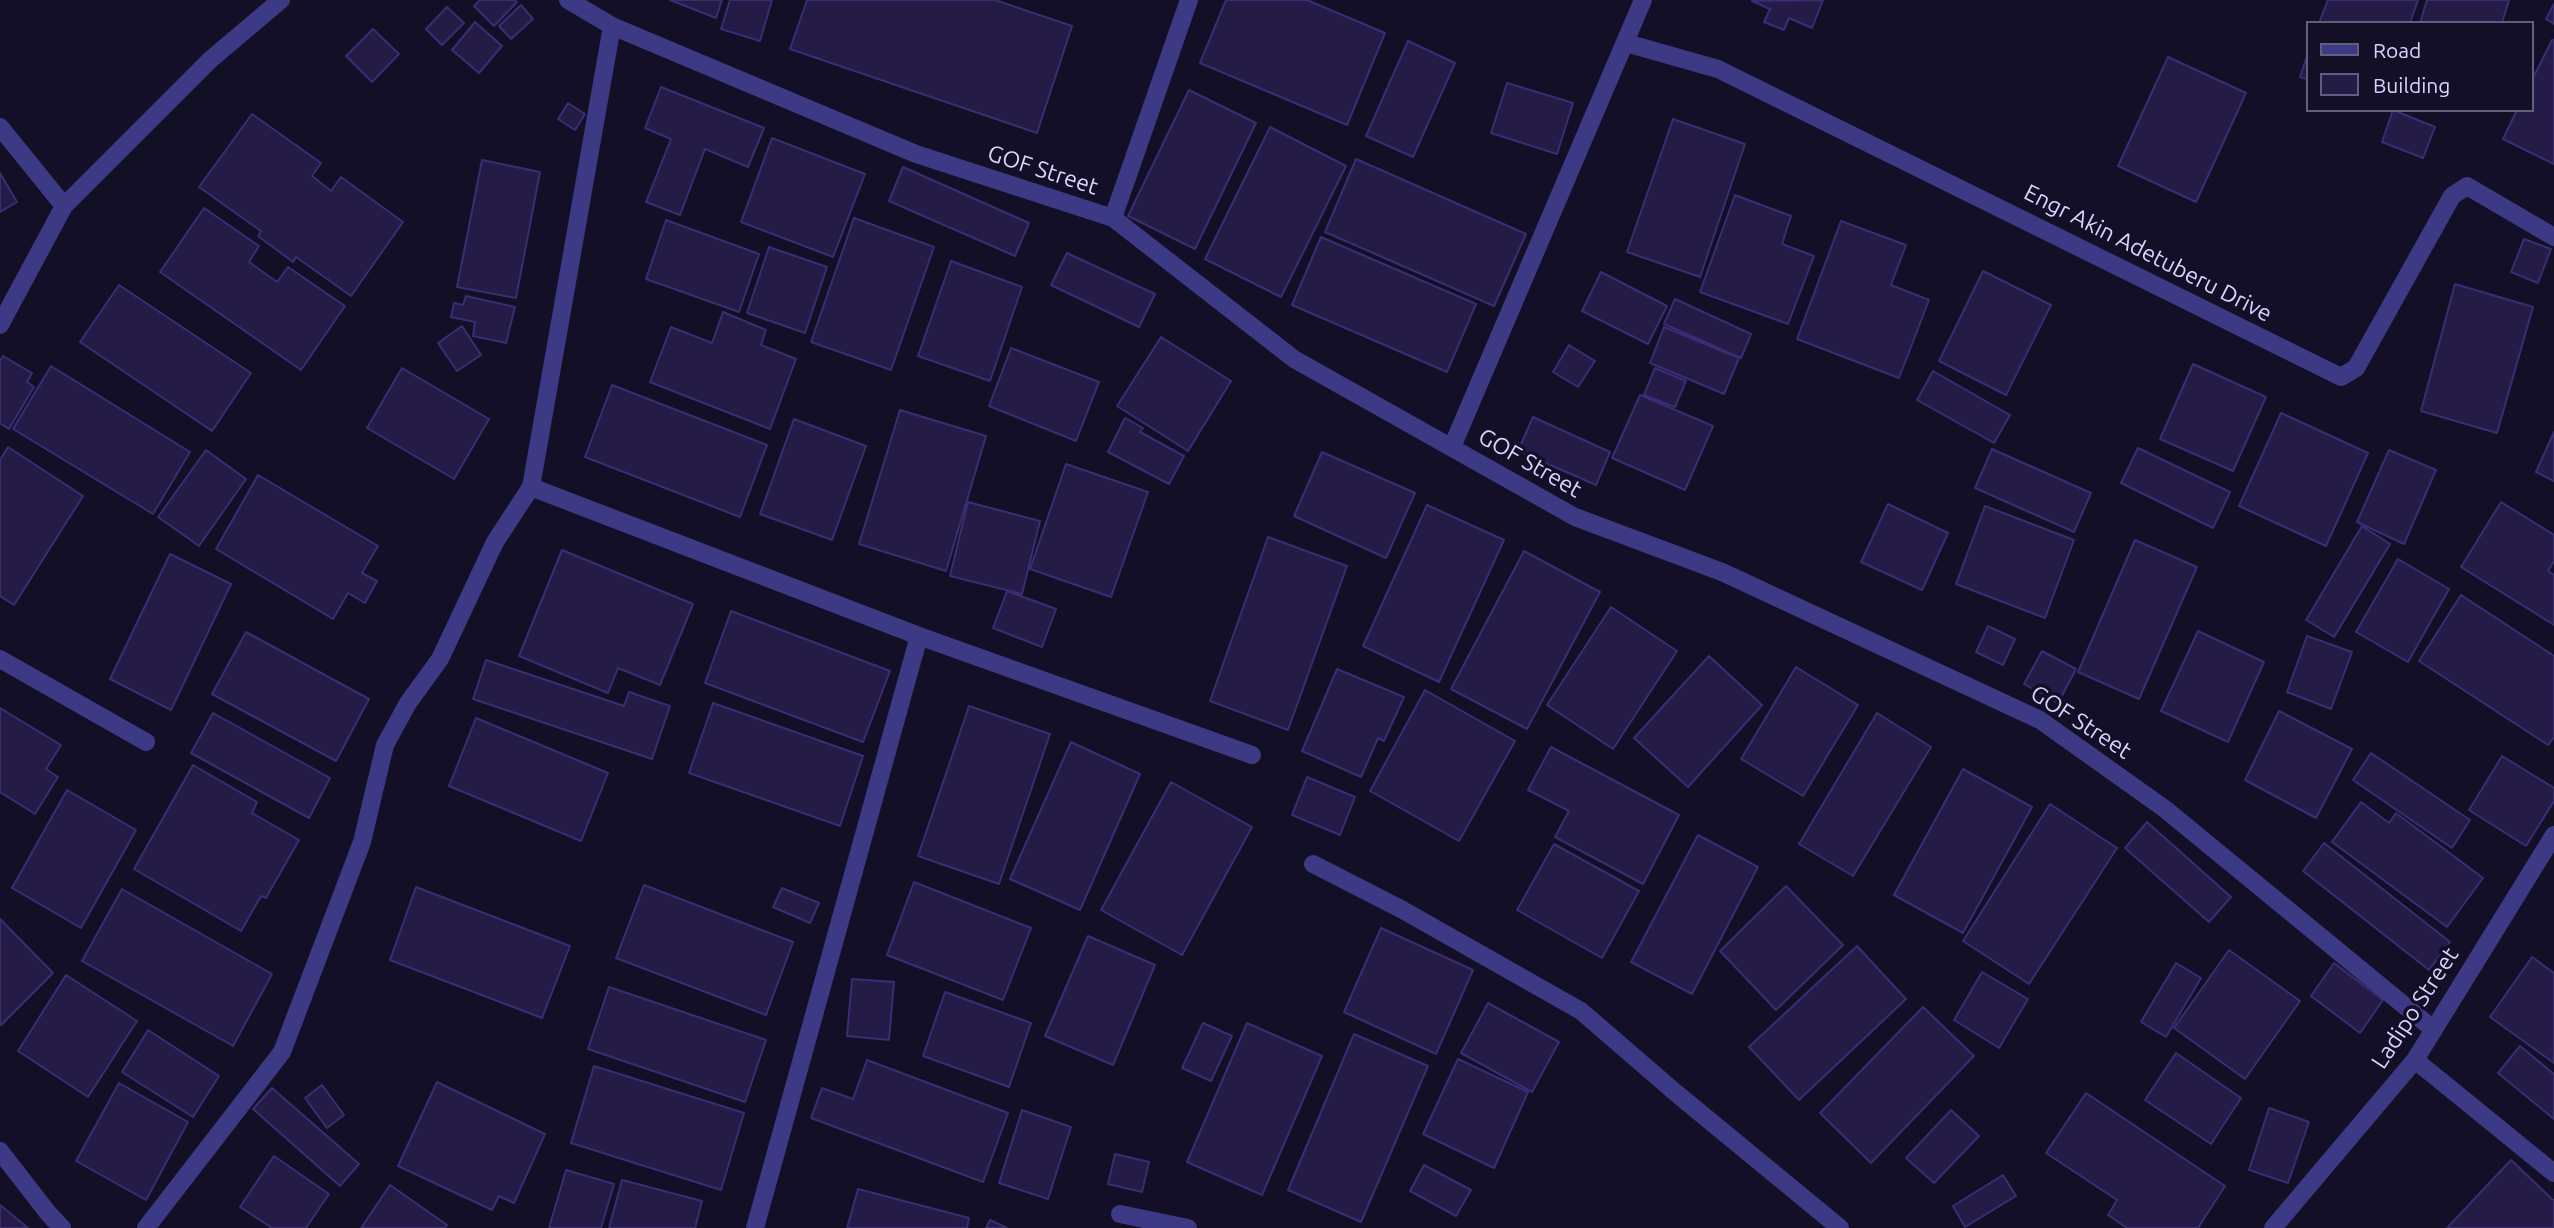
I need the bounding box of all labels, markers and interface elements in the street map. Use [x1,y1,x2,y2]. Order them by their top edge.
legend [2306,21,2533,112]
text: Road [2373,38,2421,62]
text: Building [2373,73,2450,97]
street label: GOF Street [984,139,1102,201]
street label: Engr Akin Adetuberu Drive [2019,178,2277,328]
street label: GOF Street [1473,422,1587,504]
street label: GOF Street [2025,679,2137,765]
street label: Ladipo Street [2366,942,2464,1074]

